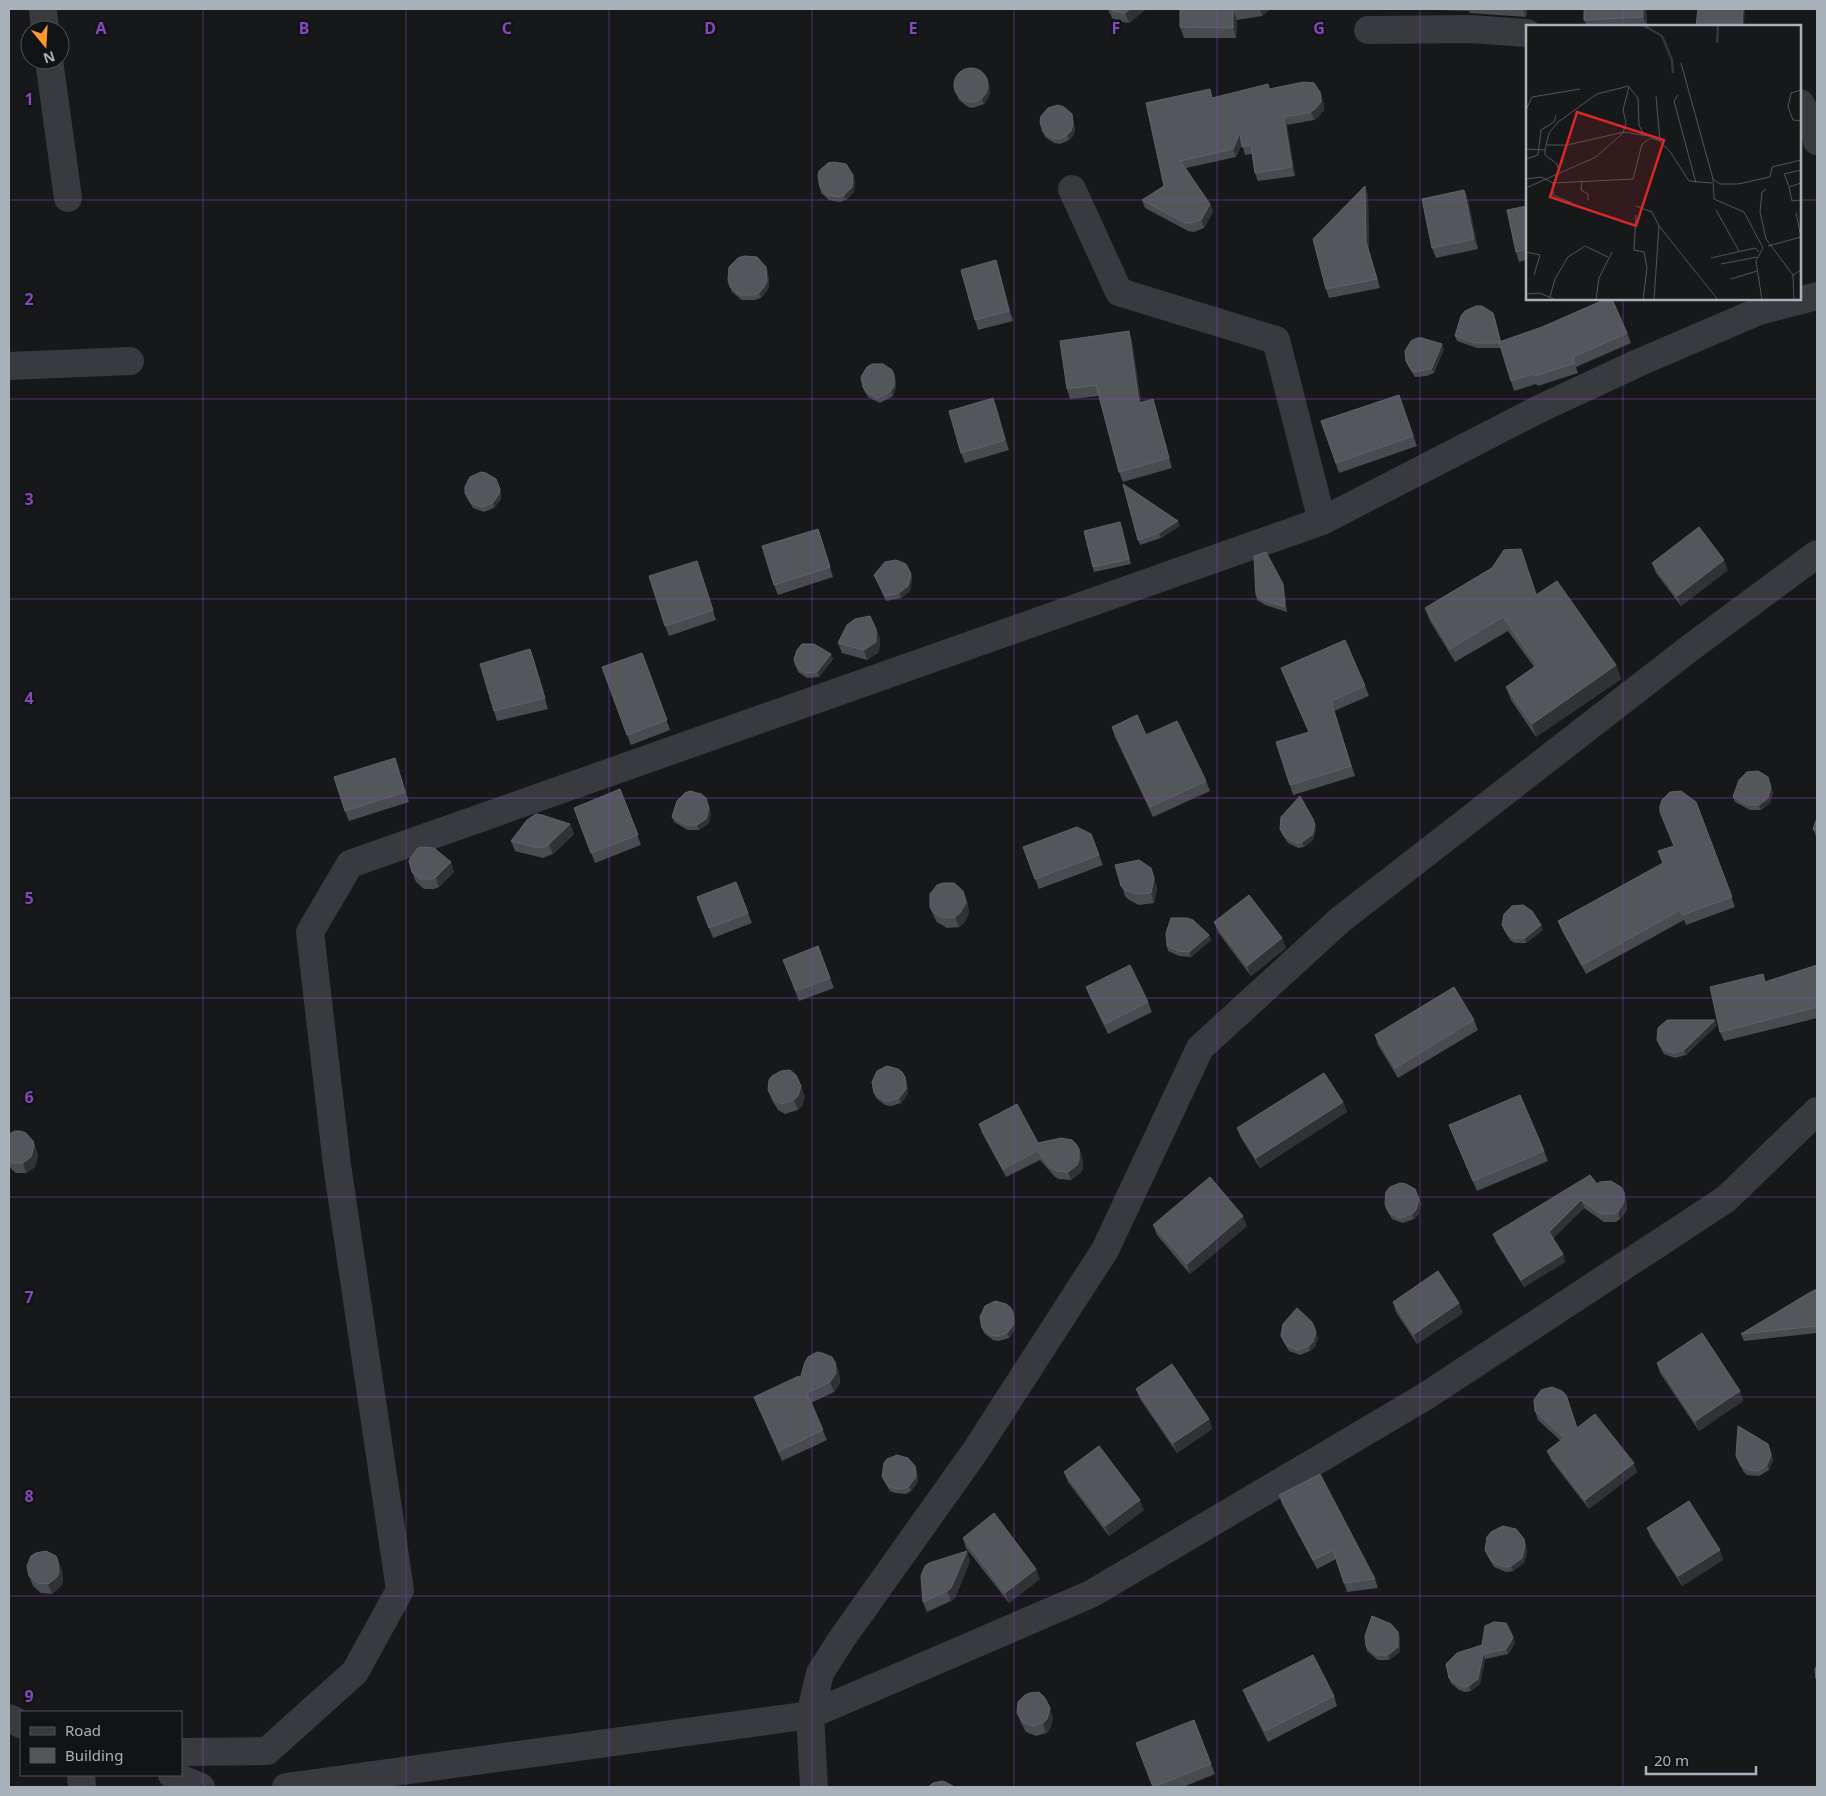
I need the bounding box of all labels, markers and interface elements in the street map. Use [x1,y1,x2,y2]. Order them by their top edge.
text: A [95,17,107,39]
text: B [299,17,309,39]
text: C [502,17,512,39]
text: D [704,17,716,39]
text: E [909,17,918,39]
text: F [1112,17,1120,39]
text: G [1313,17,1325,39]
north arrow [20,20,70,70]
inset map [1526,25,1801,300]
text: N [41,47,58,69]
text: 1 [24,88,34,110]
text: 2 [24,288,34,310]
text: 3 [24,488,34,510]
text: 4 [24,687,34,709]
text: 5 [24,887,34,909]
text: 6 [24,1086,34,1108]
text: 7 [24,1286,34,1308]
text: 8 [24,1485,34,1507]
text: 9 [24,1685,34,1707]
legend [20,1711,182,1776]
text: Road [65,1720,101,1740]
scale bar [1646,1744,1756,1776]
text: Building [65,1745,123,1765]
text: 20 m [1654,1750,1689,1770]

